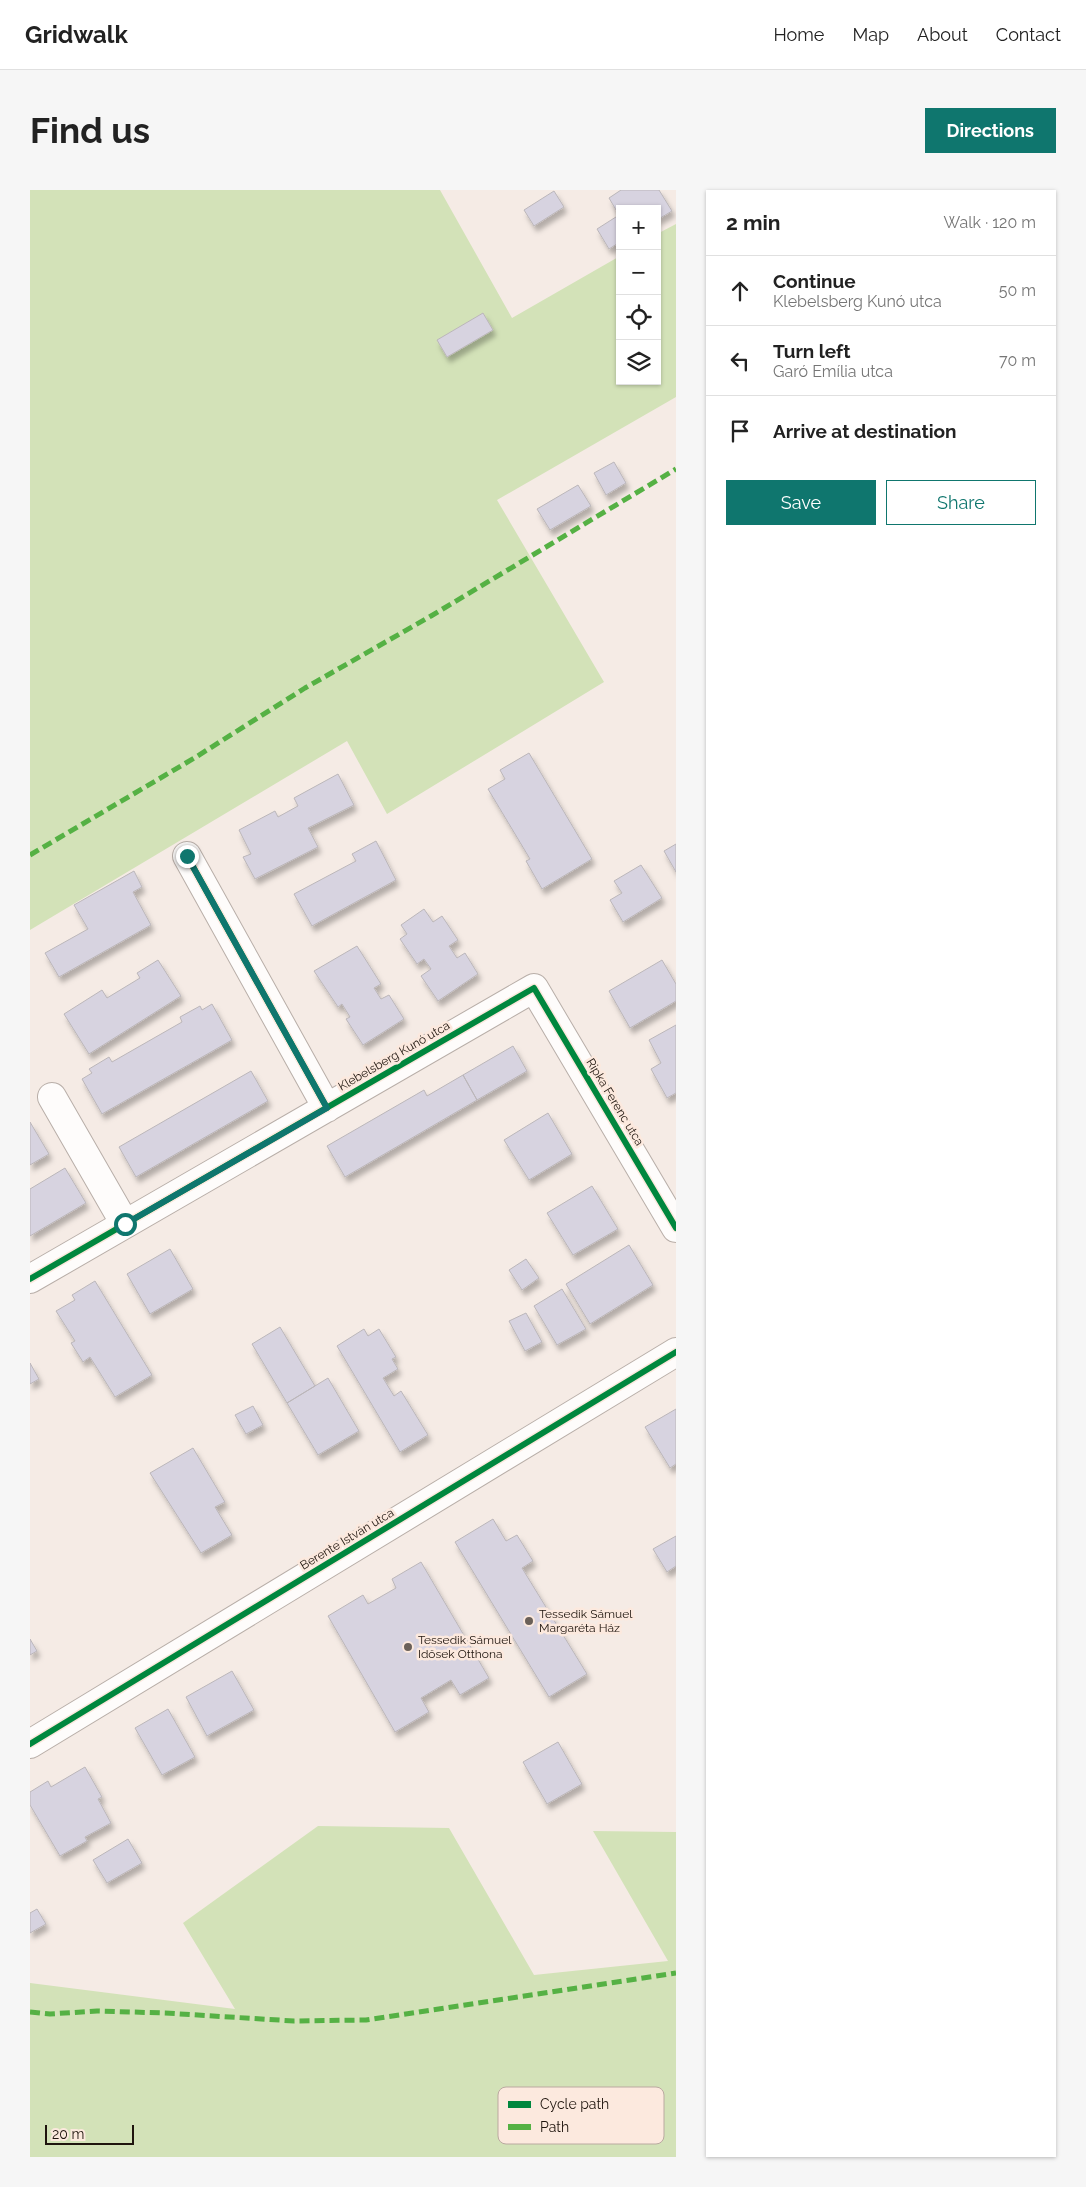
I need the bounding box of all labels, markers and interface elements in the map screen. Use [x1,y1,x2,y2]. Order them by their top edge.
text: Gridwalk [25,20,128,49]
text: Home [773,24,824,45]
text: Map [852,24,889,45]
text: About [917,24,968,45]
text: Contact [996,24,1061,45]
button: Directions [925,108,1056,153]
text: Find us [30,110,150,151]
map controls [616,205,661,385]
button: + [616,205,661,250]
text: 2 min [726,210,780,235]
text: Walk · 120 m [944,213,1036,232]
button: − [616,250,661,295]
text: Continue [773,270,856,292]
icon: ahead [726,277,754,305]
text: 50 m [999,281,1036,300]
text: Klebelsberg Kunó utca [773,292,942,311]
button: locate [616,295,661,340]
button: layers [616,340,661,385]
text: Turn left [773,340,850,362]
icon: left [726,347,754,375]
text: 70 m [999,351,1036,370]
text: Garó Emília utca [773,362,893,381]
icon: arrive [726,417,754,445]
text: Arrive at destination [773,420,957,442]
button: Save [726,480,876,525]
button: Share [886,480,1036,525]
route end [176,845,199,868]
street label: Klebelsberg Kunó utca [336,1018,452,1094]
street label: Ripka Ferenc utca [583,1056,647,1148]
route start [114,1213,137,1236]
street label: Berente István utca [298,1505,396,1573]
place label: Tessedik Sámuel Margaréta Ház [539,1607,633,1635]
marker: Tessedik Sámuel Margaréta Ház [523,1615,535,1627]
place label: Tessedik Sámuel Idősek Otthona [418,1633,512,1661]
marker: Tessedik Sámuel Idősek Otthona [402,1641,414,1653]
legend [498,2087,664,2144]
text: Cycle path [540,2096,609,2112]
text: Path [540,2119,569,2135]
scale bar [45,2122,134,2145]
text: 20 m [52,2126,84,2142]

